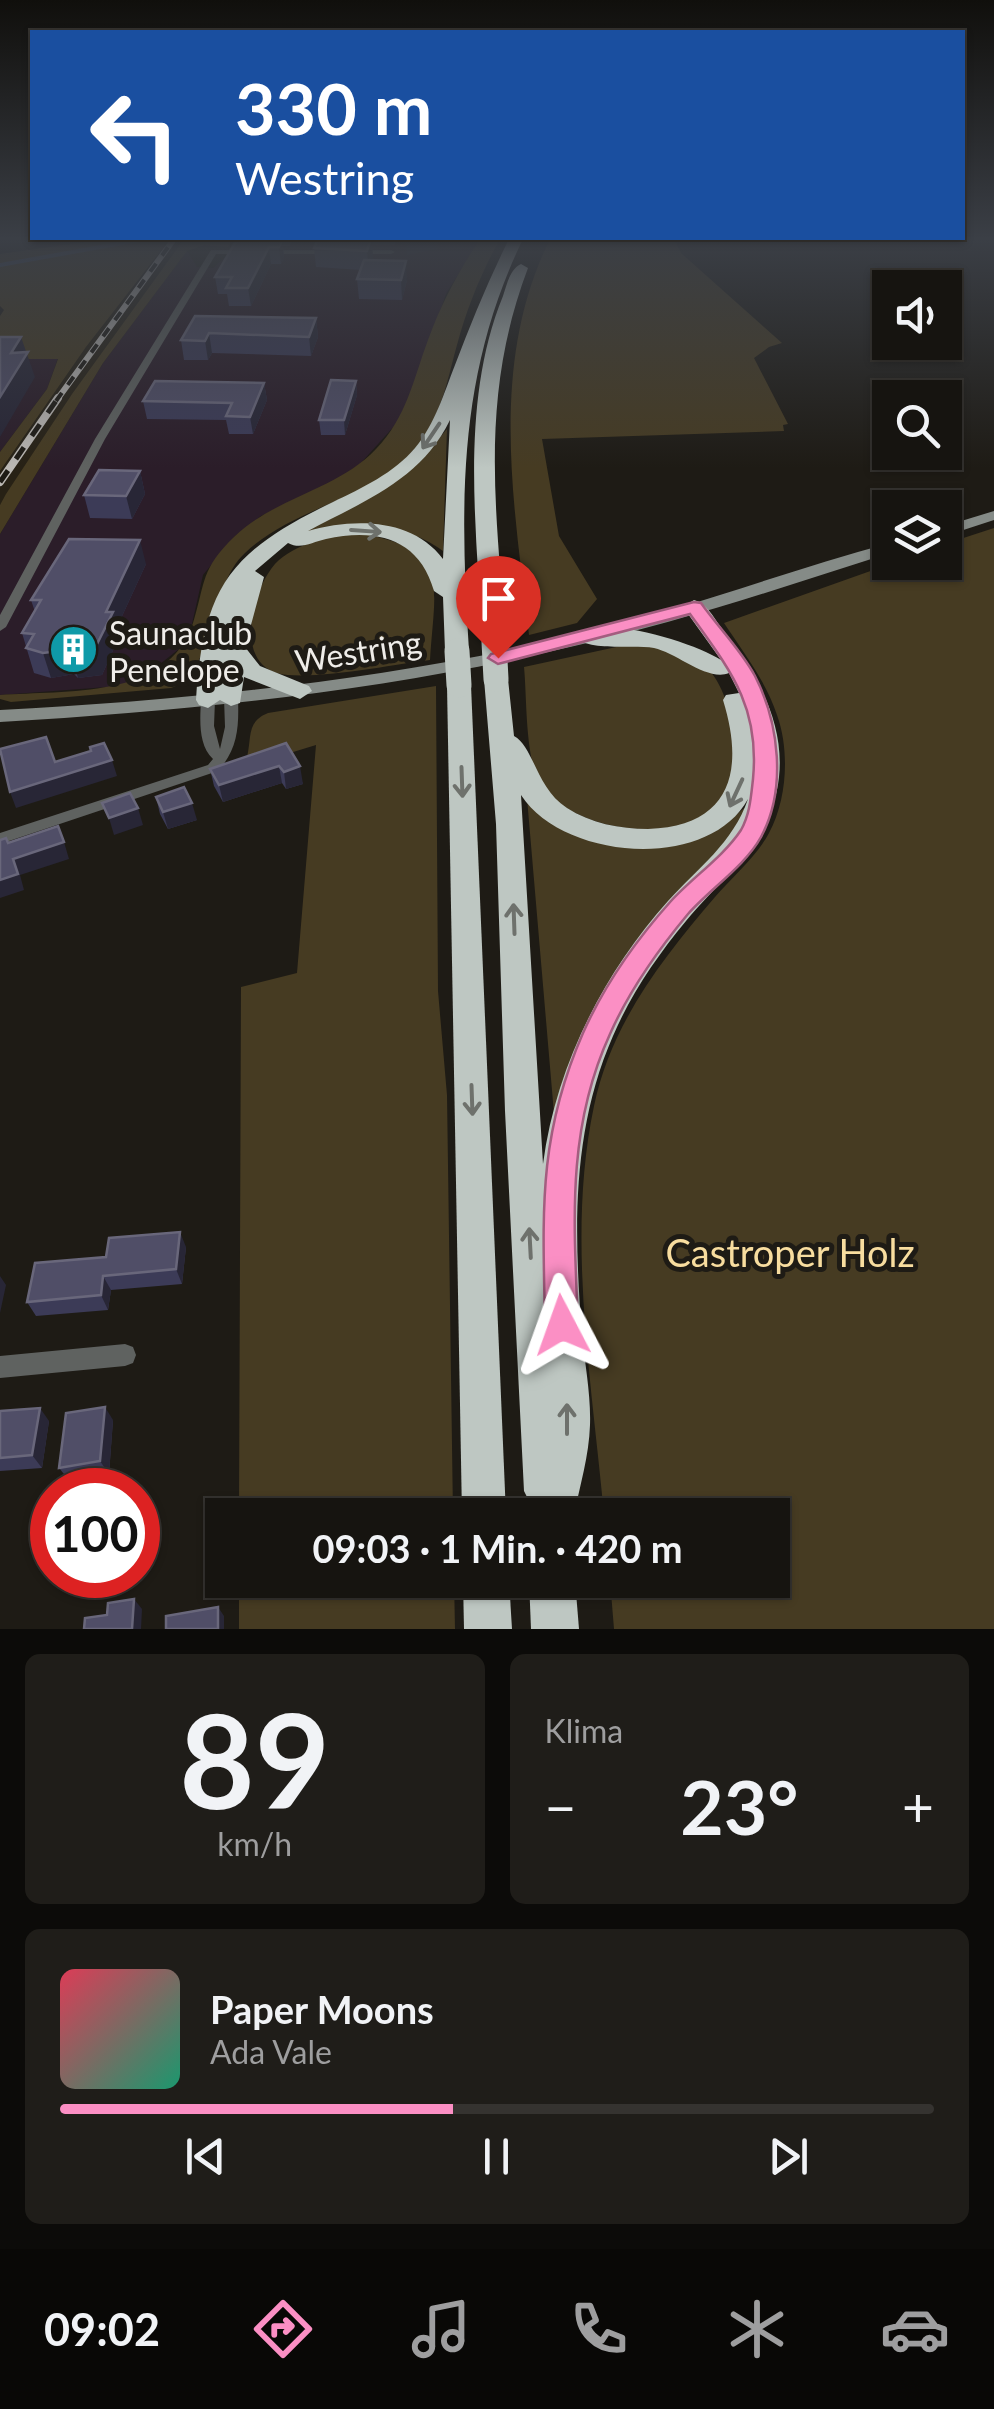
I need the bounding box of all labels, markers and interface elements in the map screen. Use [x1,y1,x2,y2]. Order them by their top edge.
text: 330 m [235,66,432,150]
icon: left [70,70,200,200]
text: Westring [235,151,414,205]
map controls [872,270,962,580]
button: sound [872,270,962,360]
button: search [872,380,962,470]
one-way arrow [421,422,442,450]
button: layers [872,490,962,580]
one-way arrow [349,522,381,541]
pin [456,556,541,659]
icon: arrive [471,571,526,626]
place label: Saunaclub Penelope [109,613,252,689]
street label: Westring [292,622,424,680]
building icon: Saunaclub Penelope [48,624,100,676]
one-way arrow [453,766,472,798]
one-way arrow [725,778,744,808]
one-way arrow [504,903,523,935]
one-way arrow [463,1083,482,1115]
one-way arrow [520,1228,539,1260]
park label: Castroper Holz [665,1229,915,1275]
position arrow [510,1273,614,1377]
one-way arrow [558,1403,576,1436]
speed limit sign: 100 [30,1468,160,1598]
text: 09:03 · 1 Min. · 420 m [313,1525,682,1571]
text: 89 [179,1681,330,1837]
text: Klima [545,1711,623,1750]
text: 23° [680,1761,798,1851]
text: − [545,1773,576,1839]
text: + [902,1773,934,1839]
text: km/h [217,1824,292,1863]
text: Paper Moons [210,1986,434,2032]
text: Ada Vale [210,2032,332,2071]
icon: previous [178,2129,233,2184]
icon: pause [469,2129,524,2184]
icon: next [761,2129,816,2184]
icon: directions [248,2294,318,2364]
icon: music [406,2294,476,2364]
icon: phone [564,2294,634,2364]
icon: climate [722,2294,792,2364]
icon: car [880,2294,950,2364]
text: 09:02 [44,2302,160,2356]

